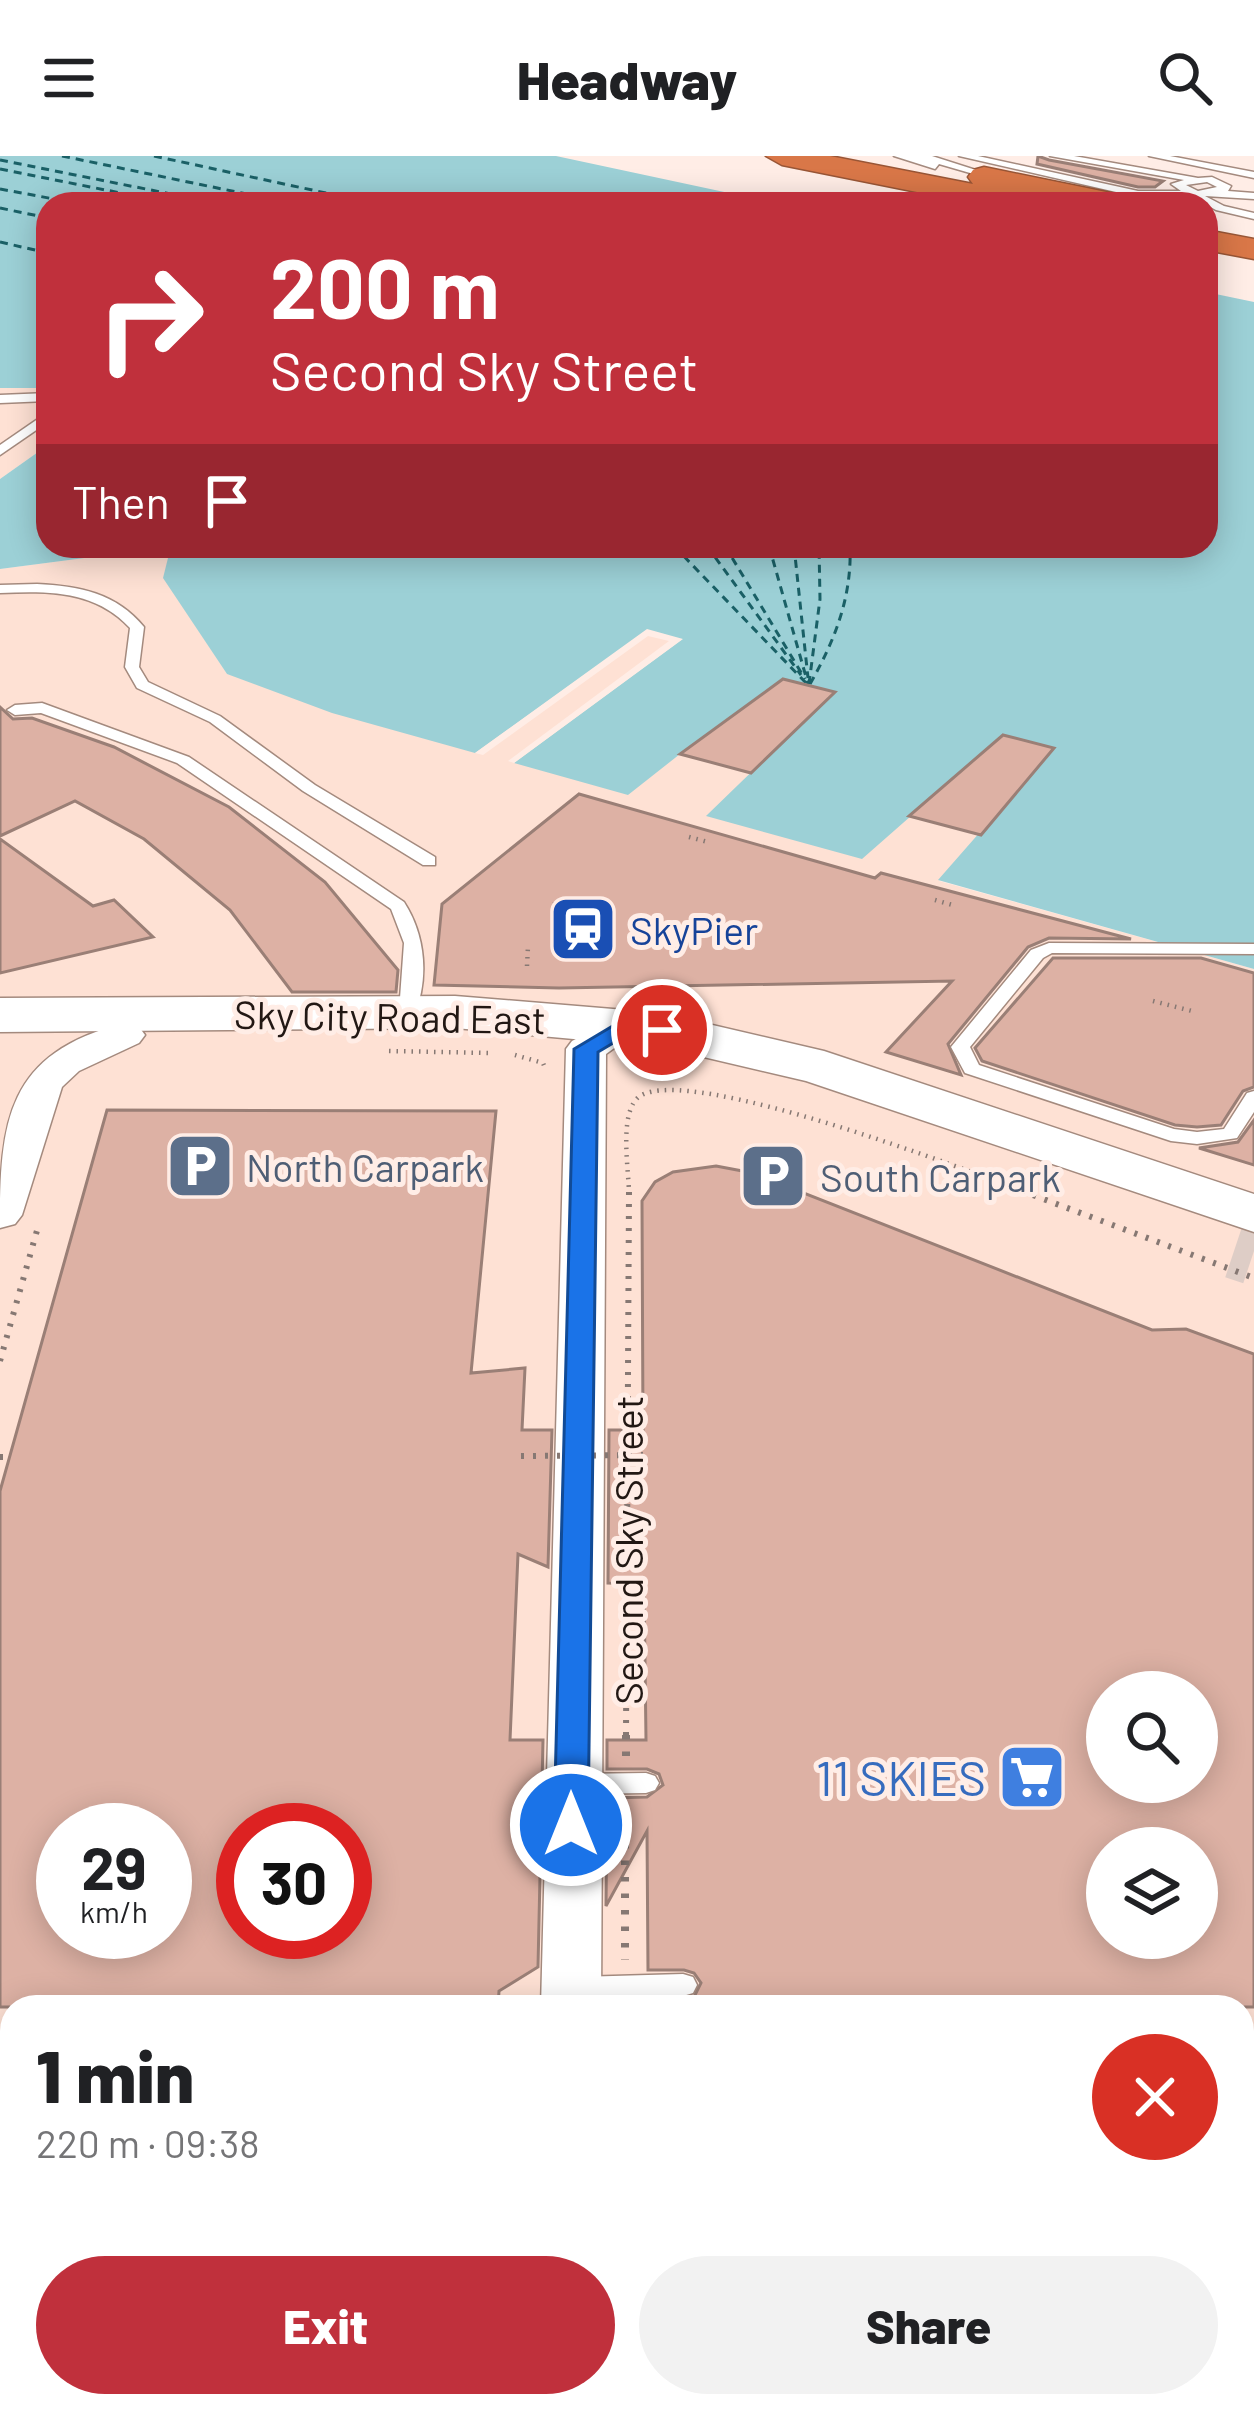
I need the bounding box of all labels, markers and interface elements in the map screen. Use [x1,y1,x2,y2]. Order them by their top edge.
icon: menu [36,45,102,111]
icon: search [1152,45,1218,111]
text: Headway [517,46,737,111]
text: 200 m [270,235,500,336]
icon: right [72,240,228,396]
text: Second Sky Street [270,337,698,402]
icon: arrive [194,468,260,534]
text: Then [72,474,170,528]
station icon: SkyPier [548,894,618,964]
place label: SkyPier [630,906,758,953]
pin [611,979,713,1081]
street label: Sky City Road East [234,990,546,1042]
icon: arrive [629,997,695,1063]
parking icon: North Carpark [165,1131,235,1201]
parking icon: South Carpark [738,1141,808,1211]
place label: North Carpark [246,1143,484,1190]
place label: South Carpark [820,1153,1061,1200]
street label: Second Sky Street [604,1395,651,1705]
map controls [1086,1671,1218,1959]
button: search [1086,1671,1218,1803]
supermarket icon: 11 SKIES [997,1742,1067,1812]
place label: 11 SKIES [816,1748,986,1806]
position arrow [508,1762,634,1888]
speed limit sign: 30 [216,1803,372,1959]
button: layers [1086,1827,1218,1959]
text: 29 [81,1830,147,1902]
text: km/h [80,1893,148,1929]
text: 1 min [36,2031,194,2117]
button: close [1092,2034,1218,2160]
text: 220 m · 09:38 [36,2119,260,2166]
button: Exit [36,2256,615,2394]
button: Share [639,2256,1218,2394]

